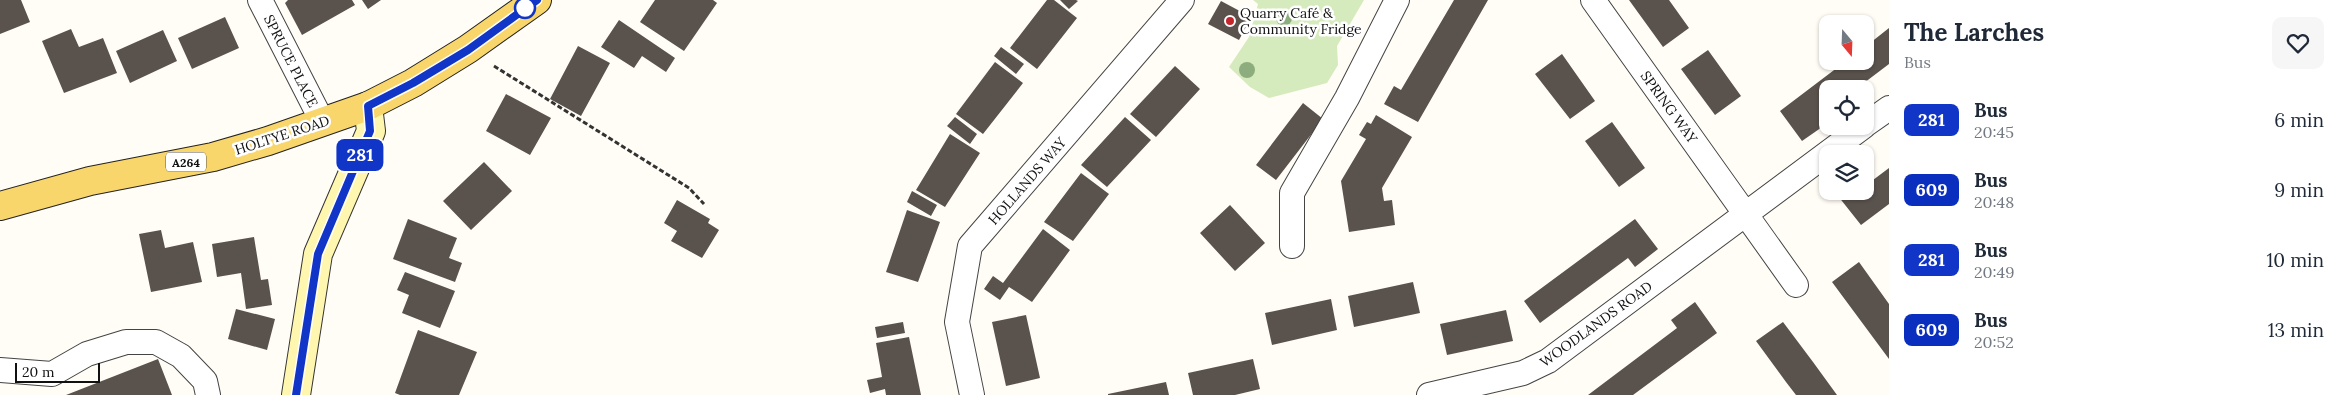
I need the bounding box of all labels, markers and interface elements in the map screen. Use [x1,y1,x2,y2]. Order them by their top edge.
unlabelled marker [514,0,536,19]
place label: Quarry Café & Community Fridge [1240,4,1362,38]
street label: SPRUCE PLACE [260,12,322,111]
marker: Quarry Café & Community Fridge [1224,15,1236,27]
north arrow [1819,15,1874,70]
map controls [1819,15,1874,200]
text: The Larches [1904,17,2044,48]
button: heart [2272,17,2324,69]
text: Bus [1904,52,1931,72]
street label: SPRING WAY [1637,67,1702,148]
button: locate [1819,80,1874,135]
text: Bus [1974,98,2007,122]
text: 281 [1918,108,1945,131]
text: 6 min [2274,108,2324,132]
street label: HOLTYE ROAD [232,111,332,159]
text: 20:45 [1974,122,2014,142]
street label: HOLLANDS WAY [984,133,1071,228]
line badge: 281 [331,139,389,171]
text: 281 [346,143,374,166]
button: layers [1819,145,1874,200]
road number: A264 [166,152,206,172]
text: Bus [1974,168,2007,192]
text: 609 [1915,178,1948,201]
text: 9 min [2274,178,2324,202]
text: 20:48 [1974,192,2014,212]
text: Bus [1974,238,2007,262]
text: 281 [1918,248,1945,271]
text: 10 min [2266,248,2324,272]
text: 20:49 [1974,262,2014,282]
street label: WOODLANDS ROAD [1536,277,1656,371]
text: Bus [1974,308,2007,332]
text: 609 [1915,318,1948,341]
text: 13 min [2268,318,2324,342]
text: 20:52 [1974,332,2014,352]
scale bar [15,360,100,383]
text: 20 m [22,363,54,381]

